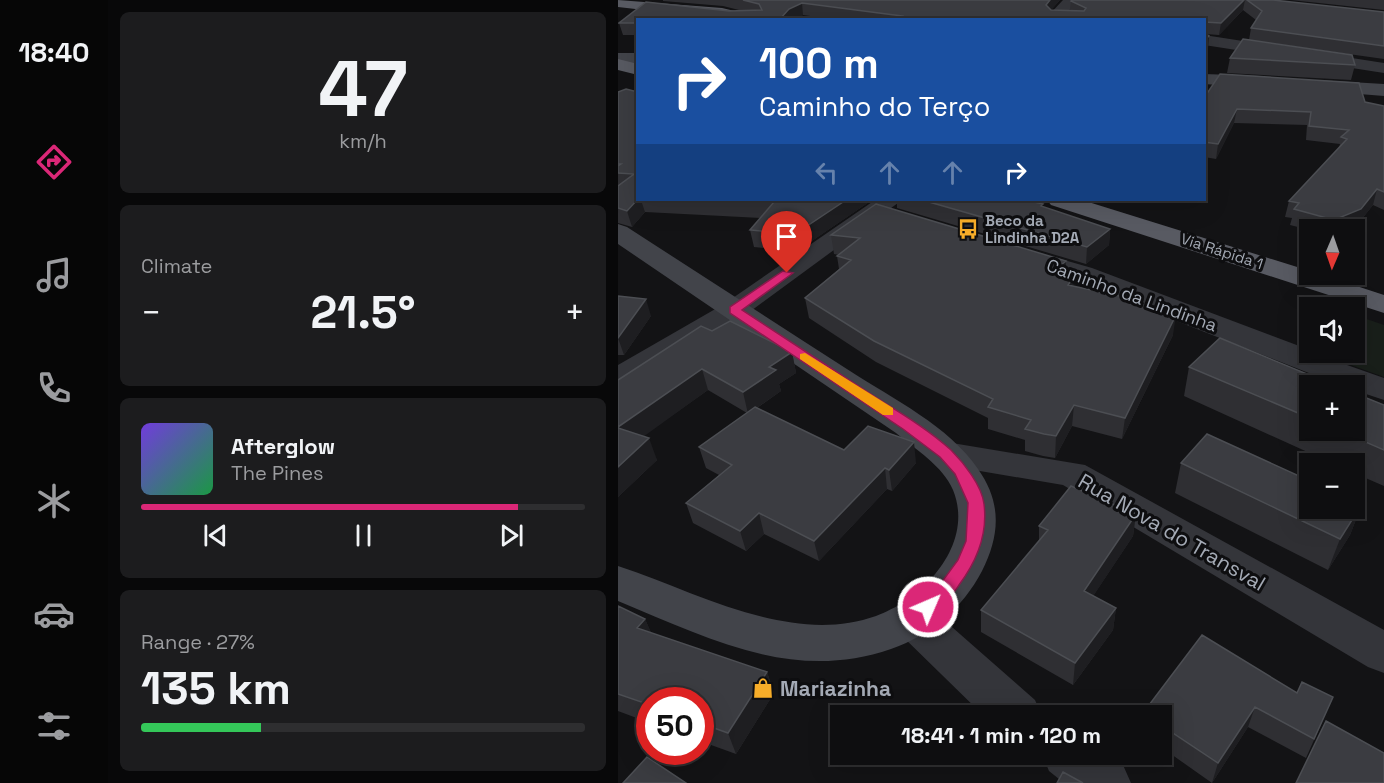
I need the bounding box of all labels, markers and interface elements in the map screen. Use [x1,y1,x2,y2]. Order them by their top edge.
text: 18:40 [18,35,90,70]
text: 100 m [759,37,879,90]
text: 47 [318,39,408,139]
icon: right [660,42,738,120]
text: Caminho do Terço [759,89,990,124]
text: km/h [339,128,387,154]
icon: directions [33,141,75,183]
icon: left [810,156,843,189]
icon: ahead [873,156,906,189]
icon: ahead [936,156,969,189]
icon: right [999,156,1032,189]
pin [761,211,812,273]
place label: Beco da Lindinha D2A [985,211,1080,247]
bus stop icon: Beco da Lindinha D2A [956,217,980,241]
north arrow [1299,219,1365,285]
map controls [1299,219,1365,519]
icon: arrive [770,220,803,253]
street label: Via Rápida 1 [1179,229,1265,273]
text: Climate [141,253,212,279]
street label: Caminho da Lindinha [1044,253,1220,337]
icon: music [33,254,75,296]
text: 21.5° [310,284,416,341]
text: − [141,292,161,334]
text: + [565,292,585,334]
button: sound [1299,297,1365,363]
icon: phone [33,367,75,409]
button: + [1299,375,1365,441]
text: Afterglow [231,432,335,460]
button: − [1299,453,1365,519]
text: The Pines [231,460,324,486]
street label: Rua Nova do Transval [1073,467,1271,597]
icon: climate [33,480,75,522]
icon: previous [199,519,232,552]
icon: pause [347,519,380,552]
icon: next [495,519,528,552]
position arrow [896,575,960,639]
icon: car [33,593,75,635]
text: Range · 27% [141,629,255,655]
text: 135 km [141,660,291,717]
place label: Mariazinha [780,675,891,702]
shop icon: Mariazinha [751,676,775,700]
speed limit sign: 50 [636,687,714,765]
icon: filters [33,705,75,747]
text: 18:41 · 1 min · 120 m [901,721,1101,749]

